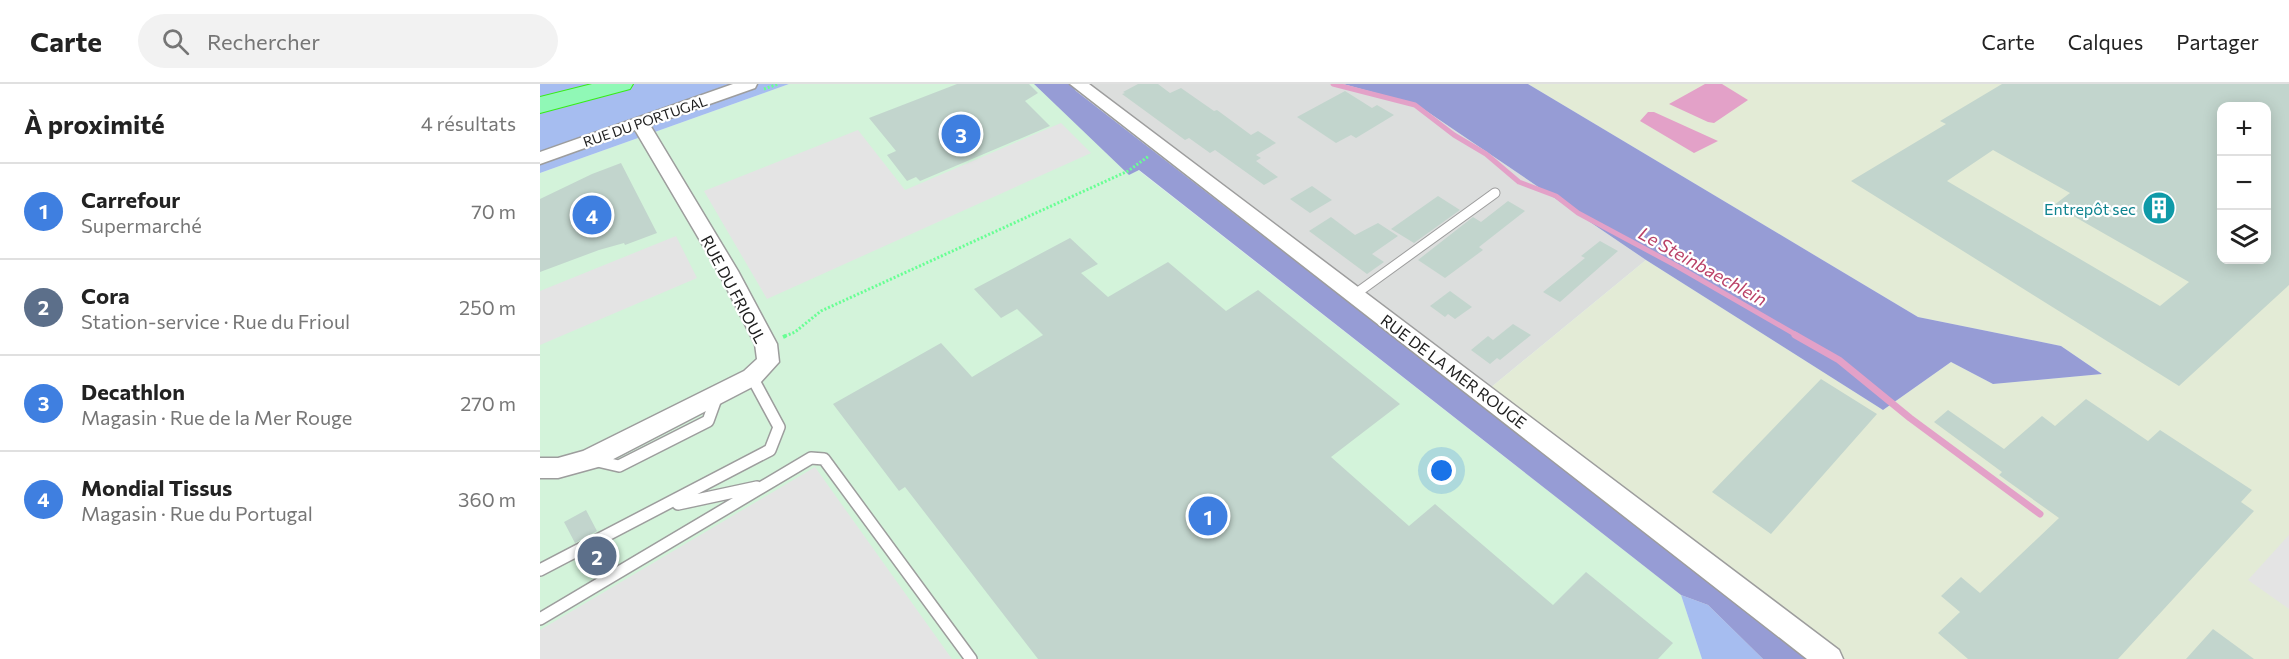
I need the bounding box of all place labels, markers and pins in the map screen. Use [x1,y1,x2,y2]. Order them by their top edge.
pin: 3 [942,112,980,156]
building icon: Entrepôt sec [2141,190,2177,226]
pin: 4 [572,192,612,238]
place label: Entrepôt sec [2044,199,2136,218]
pin: 1 [1188,494,1228,538]
pin: 2 [578,534,616,578]

